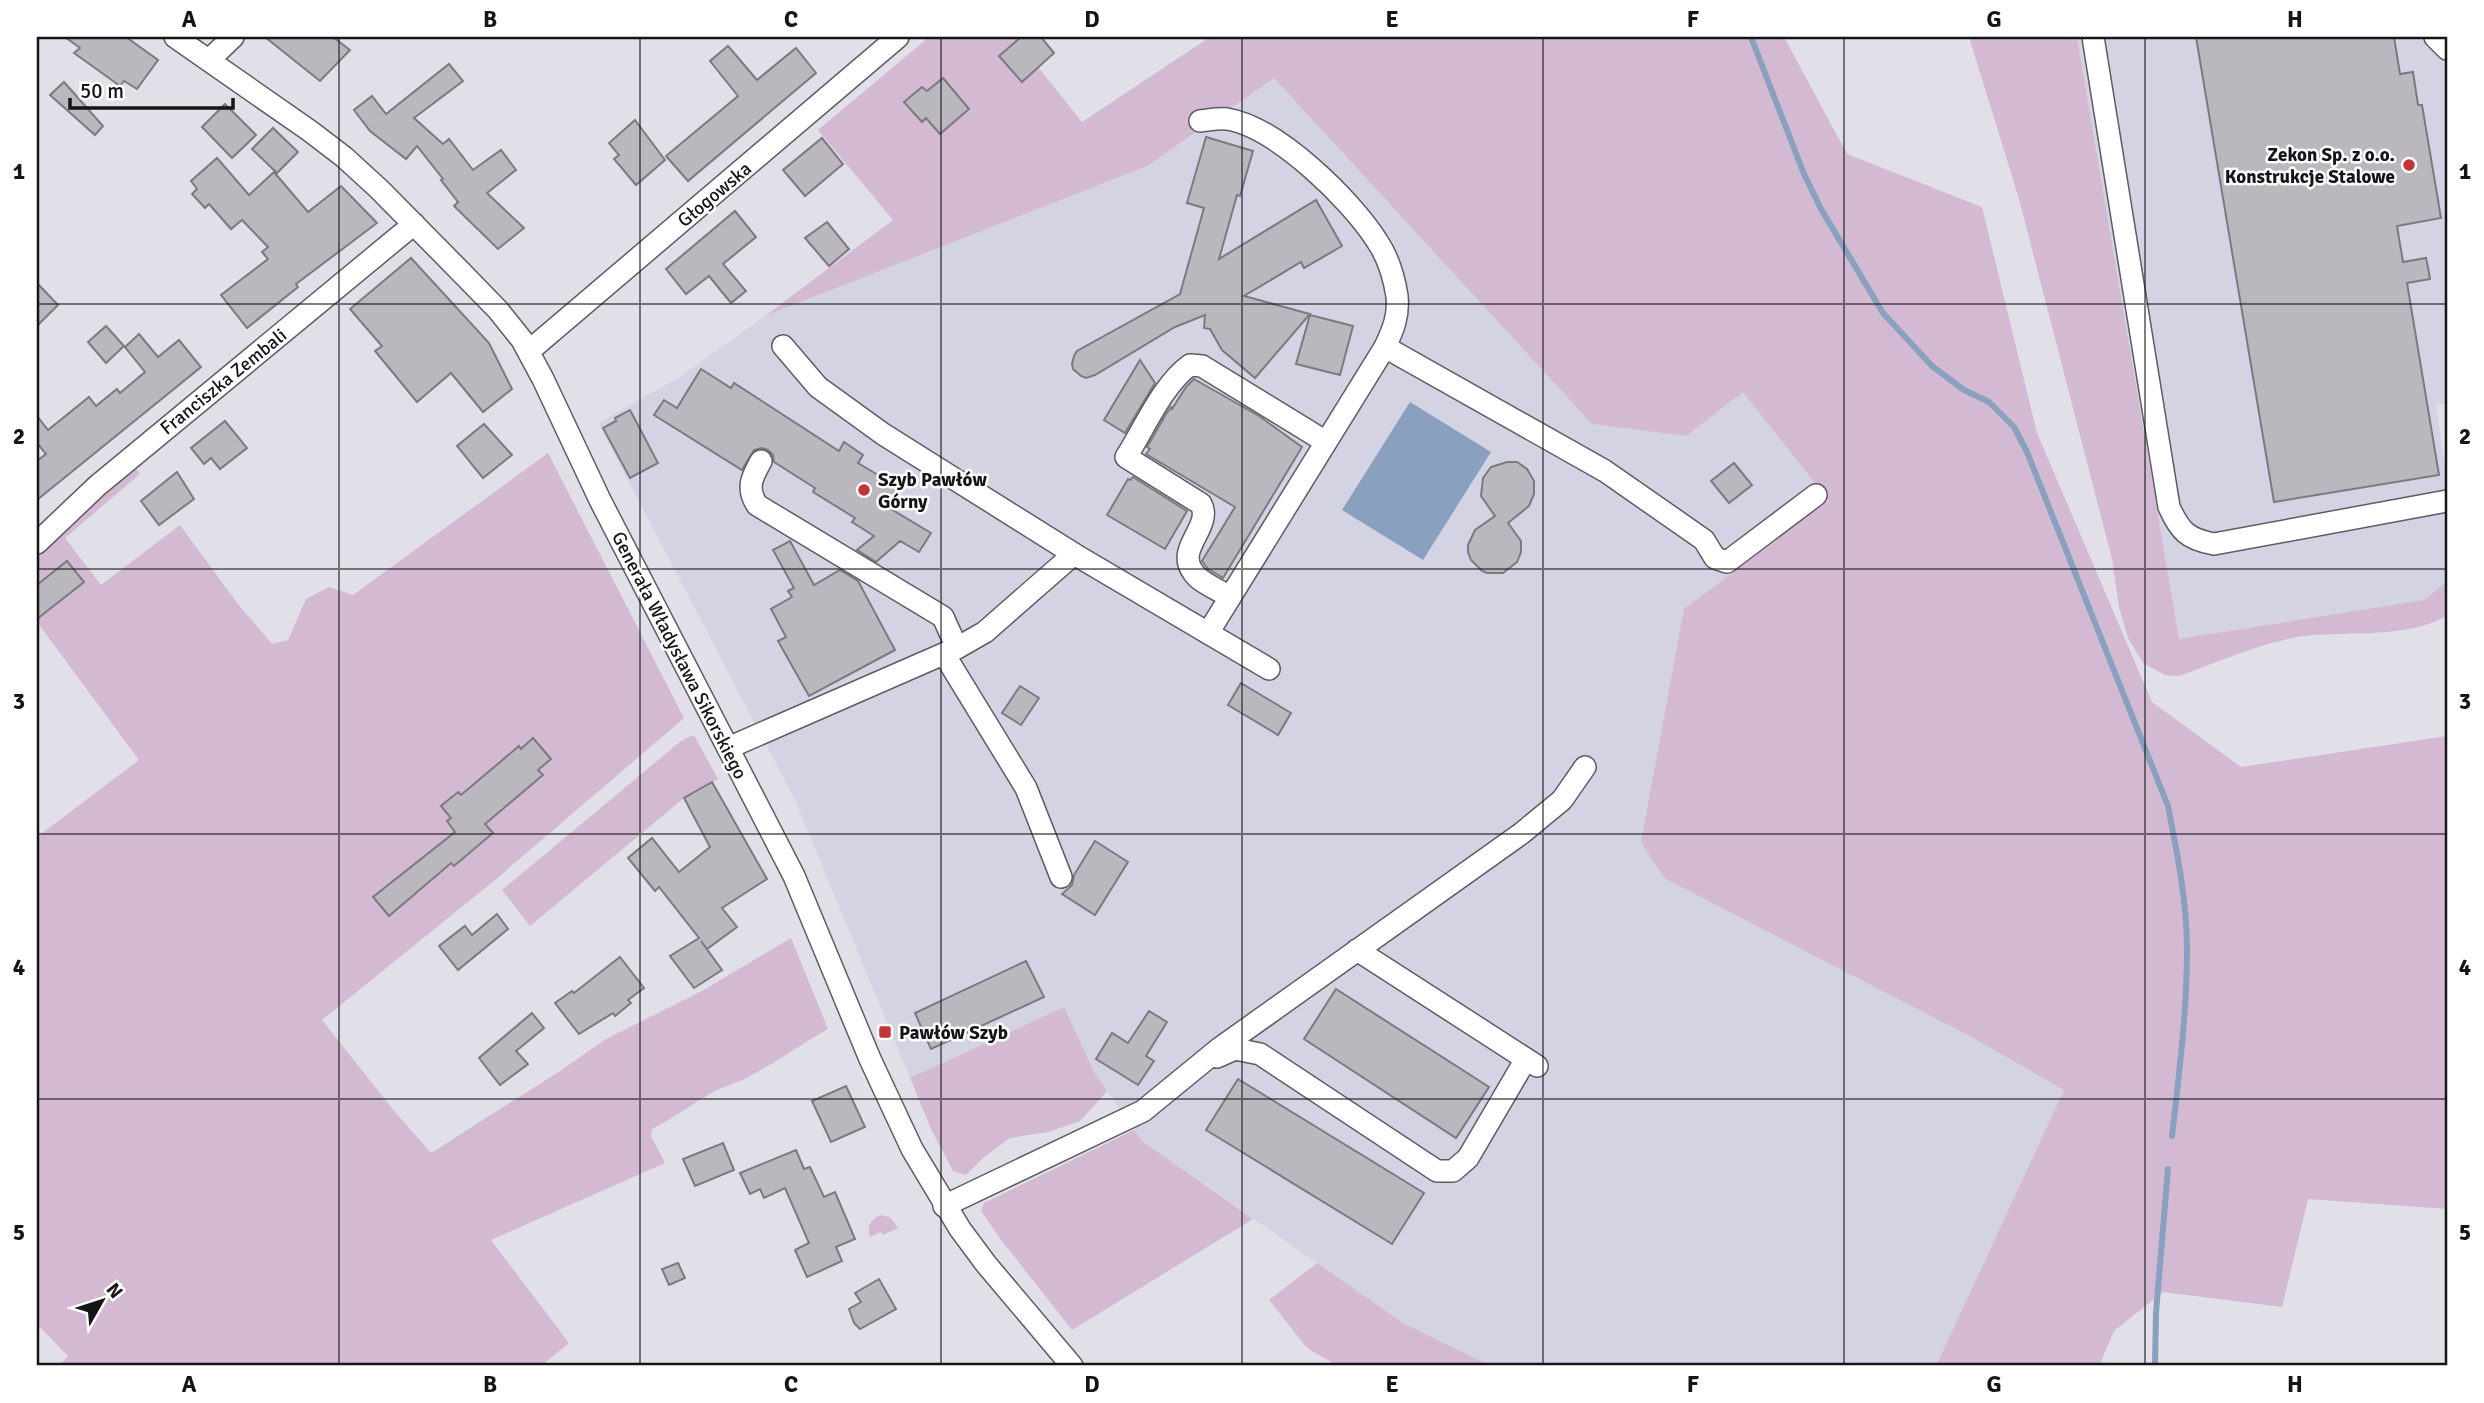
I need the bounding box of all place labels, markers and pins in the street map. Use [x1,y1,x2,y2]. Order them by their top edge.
place label: Zekon Sp. z o.o. Konstrukcje Stalowe [2225,143,2395,189]
marker: Zekon Sp. z o.o. Konstrukcje Stalowe [2401,157,2417,173]
place label: Szyb Pawłów Górny [878,468,988,514]
marker: Szyb Pawłów Górny [856,482,872,498]
place label: Pawłów Szyb [899,1021,1008,1045]
marker: Pawłów Szyb [877,1024,893,1040]

